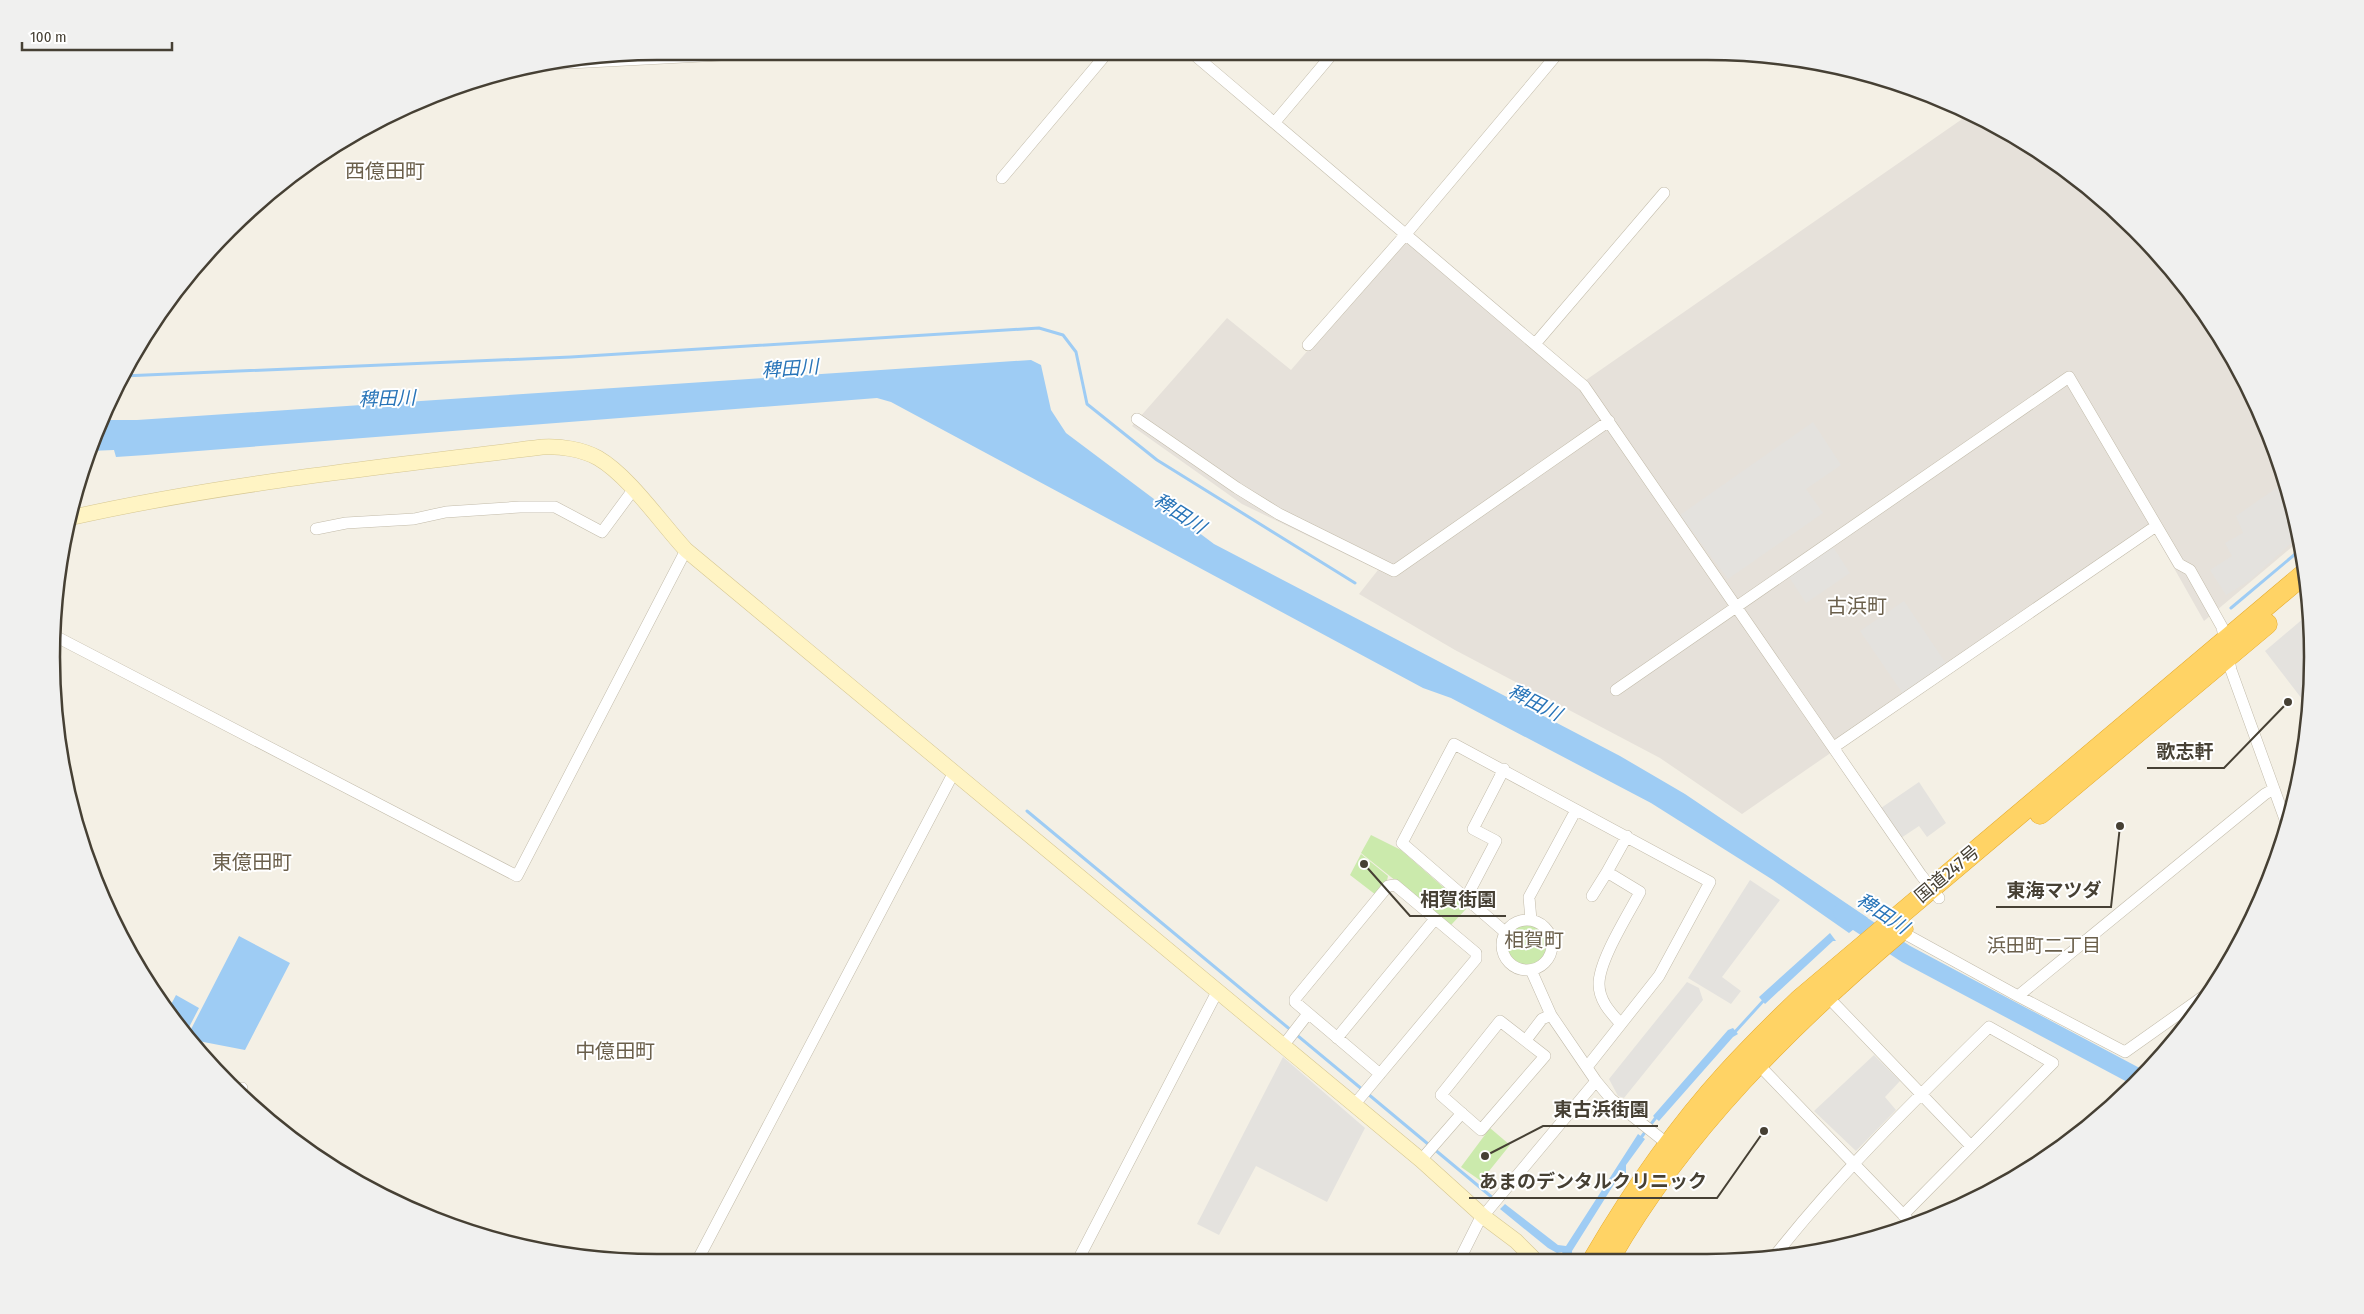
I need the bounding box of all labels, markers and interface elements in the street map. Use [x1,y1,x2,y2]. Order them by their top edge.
scale bar [22,20,172,52]
text: 100 m [30,28,67,46]
district label: 西億田町 [345,159,425,183]
water label: 稗田川 [761,355,821,382]
water label: 稗田川 [358,386,418,411]
water label: 稗田川 [1150,488,1212,540]
district label: 古浜町 [1827,594,1887,618]
water label: 稗田川 [1504,679,1567,727]
callout: 歌志軒 [2147,734,2224,768]
text: 歌志軒 [2156,740,2214,763]
street label: 国道247号 [1910,841,1984,907]
district label: 東億田町 [212,850,292,874]
callout: 東海マツダ [1996,873,2111,907]
text: 東海マツダ [2006,879,2102,902]
callout: 相賀街園 [1410,882,1506,916]
text: 相賀街園 [1420,888,1496,911]
water label: 稗田川 [1853,888,1915,940]
district label: 相賀町 [1504,928,1564,952]
district label: 浜田町二丁目 [1987,934,2101,957]
district label: 中億田町 [575,1039,655,1063]
callout: 東古浜街園 [1543,1092,1658,1126]
text: 東古浜街園 [1553,1098,1649,1121]
callout: あまのデンタルクリニック [1469,1164,1717,1198]
text: あまのデンタルクリニック [1479,1170,1707,1193]

